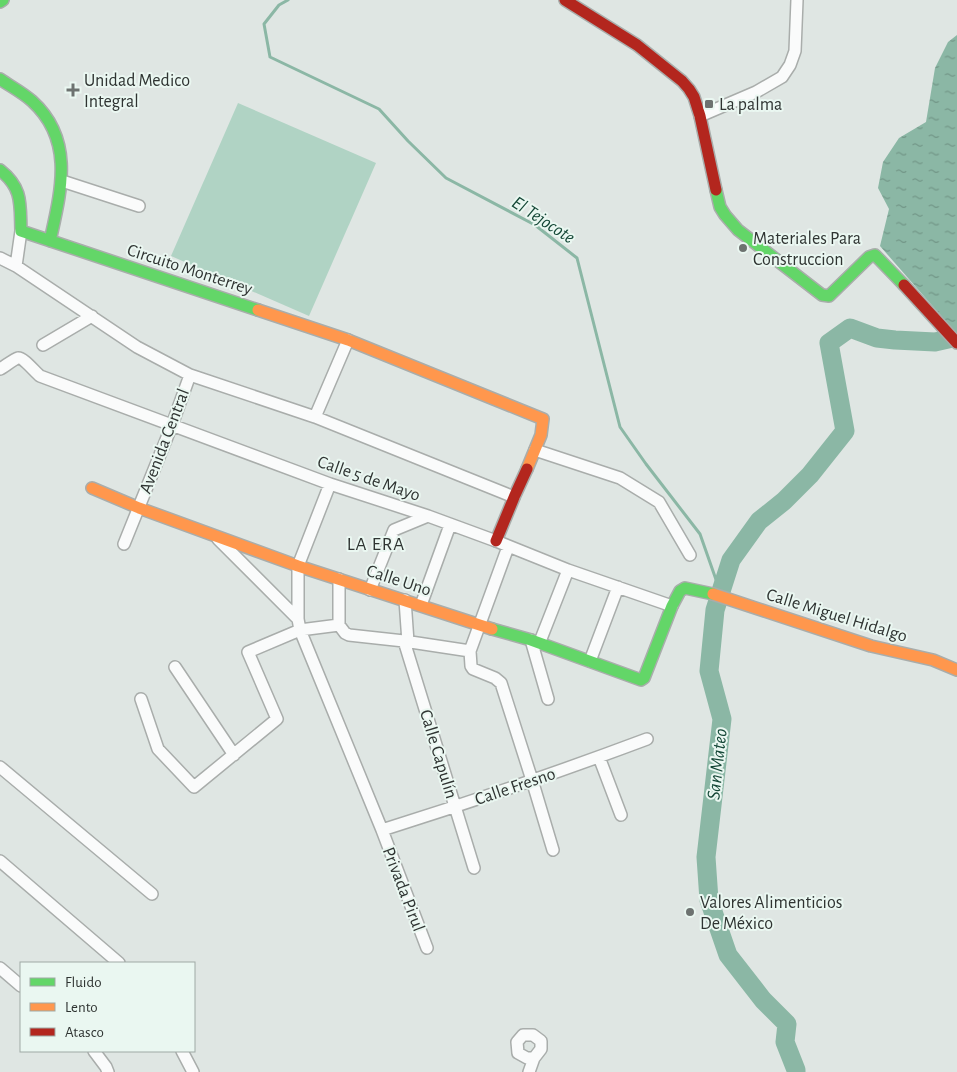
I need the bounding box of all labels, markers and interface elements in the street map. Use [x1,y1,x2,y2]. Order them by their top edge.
place label: Unidad Medico Integral [84,72,190,111]
marker: Unidad Medico Integral [66,83,80,97]
place label: La palma [719,96,782,114]
marker: La palma [703,98,715,110]
water label: El Tejocote [508,193,578,247]
place label: Materiales Para Construccion [753,230,861,269]
street label: Circuito Monterrey [125,241,255,299]
marker: Materiales Para Construccion [737,242,749,254]
street label: Avenida Central [137,386,193,496]
street label: Calle 5 de Mayo [315,453,422,505]
district label: LA ERA [347,535,405,554]
street label: Calle Uno [364,562,433,600]
street label: Calle Miguel Hidalgo [764,586,909,646]
street label: Calle Capulín [416,708,460,801]
water label: San Mateo [704,727,731,801]
street label: Calle Fresno [473,765,558,809]
street label: Privada Pirul [379,845,427,934]
place label: Valores Alimenticios De México [700,894,842,933]
marker: Valores Alimenticios De México [684,906,696,918]
legend [20,962,195,1052]
text: Fluido [65,975,102,990]
text: Lento [65,1000,98,1015]
text: Atasco [65,1025,104,1040]

